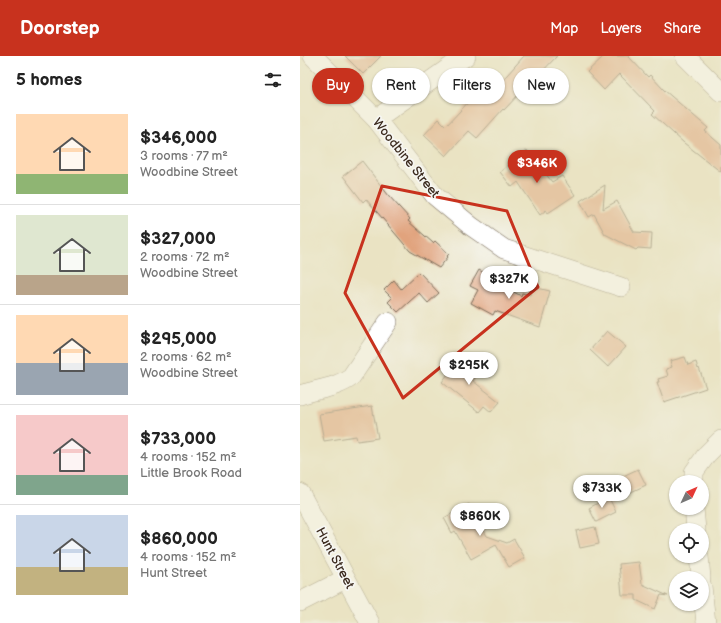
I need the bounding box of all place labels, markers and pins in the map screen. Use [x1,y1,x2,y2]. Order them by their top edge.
pin: $346K [509,150,565,184]
pin: $327K [481,266,537,300]
pin: $295K [441,352,497,386]
pin: $733K [574,475,630,509]
pin: $860K [452,503,508,537]

